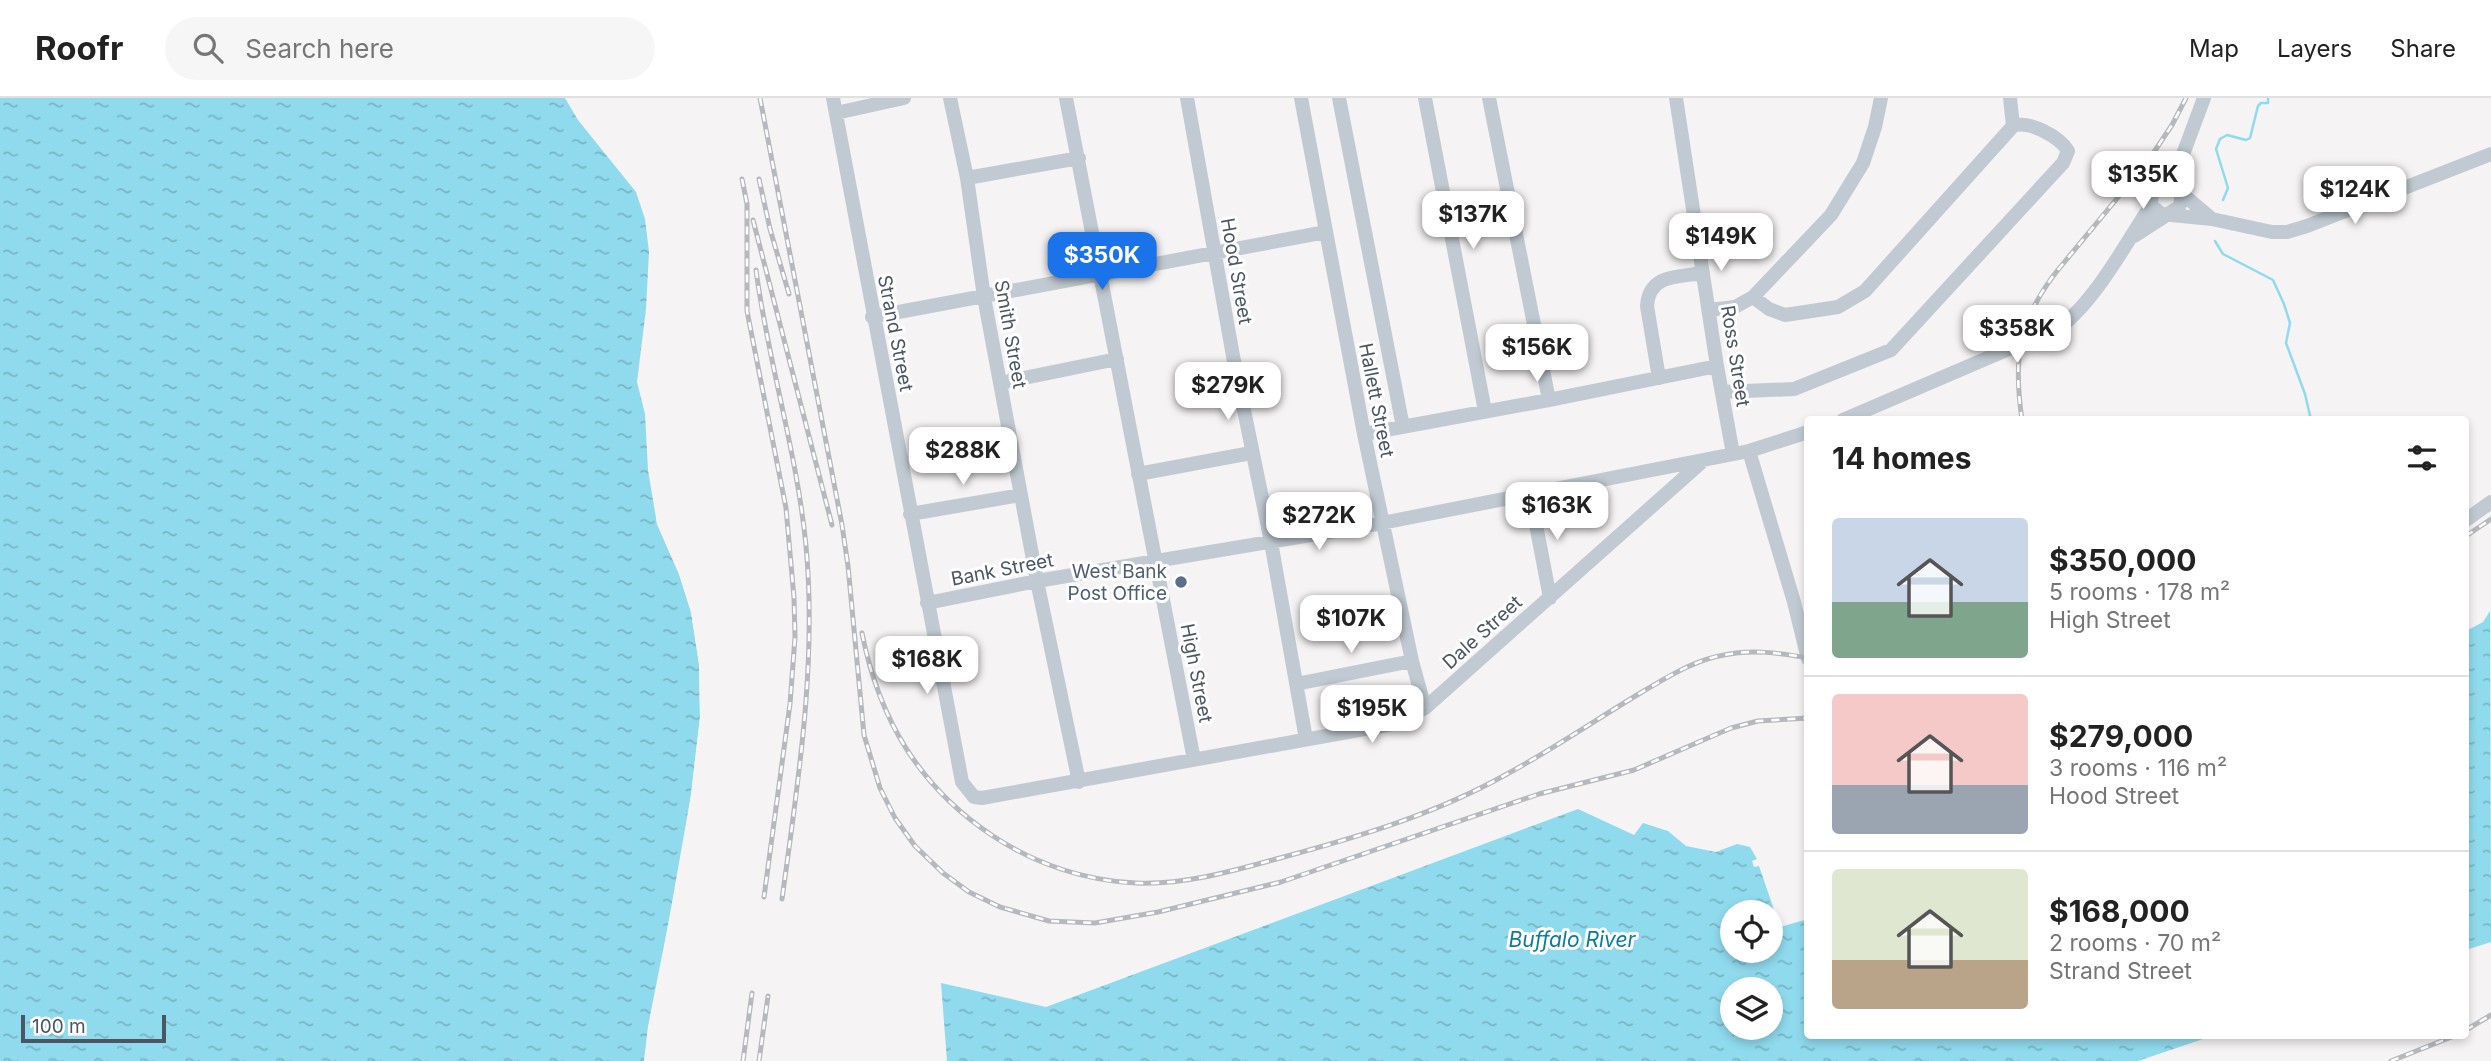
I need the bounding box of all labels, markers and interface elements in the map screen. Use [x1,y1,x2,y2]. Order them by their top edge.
search box [165,17,655,80]
text: Roofr [35,28,123,68]
icon: search [189,29,227,67]
text: Search here [245,33,394,64]
text: Map [2189,34,2239,63]
text: Layers [2277,34,2352,63]
text: Share [2390,34,2456,63]
pin: $135K [2094,152,2192,211]
text: $135K [2107,160,2179,188]
pin: $124K [2306,166,2404,226]
text: $124K [2319,175,2391,203]
pin: $137K [1424,192,1522,251]
text: $137K [1438,200,1508,228]
pin: $149K [1672,214,1770,273]
street label: Hood Street [1216,216,1257,326]
text: $149K [1685,222,1757,250]
pin: $350K [1053,232,1151,292]
text: $350K [1064,241,1140,269]
street label: Strand Street [873,273,918,393]
street label: Smith Street [990,278,1031,390]
street label: Ross Street [1716,304,1755,408]
pin: $358K [1968,306,2066,365]
text: $358K [1979,314,2055,342]
pin: $156K [1488,324,1586,384]
text: $156K [1501,333,1573,361]
street label: Hallett Street [1354,341,1399,459]
pin: $279K [1179,362,1277,422]
text: $279K [1191,371,1265,399]
pin: $288K [914,428,1012,487]
text: $288K [925,436,1001,464]
icon: filters [2403,439,2441,477]
text: 14 homes [1832,440,1971,476]
pin: $163K [1508,482,1606,542]
text: $163K [1521,491,1593,519]
pin: $272K [1270,492,1368,552]
text: $272K [1282,501,1356,529]
text: $350,000 [2049,542,2196,578]
icon: home [1888,546,1972,630]
street label: Bank Street [949,548,1055,591]
place label: West Bank Post Office [1068,560,1168,605]
marker: West Bank Post Office [1173,574,1189,590]
text: 5 rooms · 178 m² [2049,578,2230,606]
street label: Dale Street [1438,591,1527,674]
pin: $107K [1302,596,1400,655]
text: $107K [1316,604,1386,632]
text: High Street [2049,606,2171,634]
street label: High Street [1176,622,1217,725]
pin: $168K [878,636,976,696]
text: $168K [891,645,963,673]
pin: $195K [1323,686,1421,745]
text: $195K [1336,694,1408,722]
text: $279,000 [2049,718,2193,754]
icon: home [1888,722,1972,806]
text: 3 rooms · 116 m² [2049,754,2227,782]
text: Hood Street [2049,782,2179,810]
text: $168,000 [2049,893,2190,929]
icon: home [1888,897,1972,981]
map controls [1720,900,1783,1040]
button: locate [1720,900,1783,963]
water label: Buffalo River [1509,927,1637,952]
text: 2 rooms · 70 m² [2049,929,2221,957]
text: Strand Street [2049,957,2192,985]
button: layers [1720,977,1783,1040]
scale bar [21,1012,166,1044]
text: 100 m [32,1015,86,1038]

